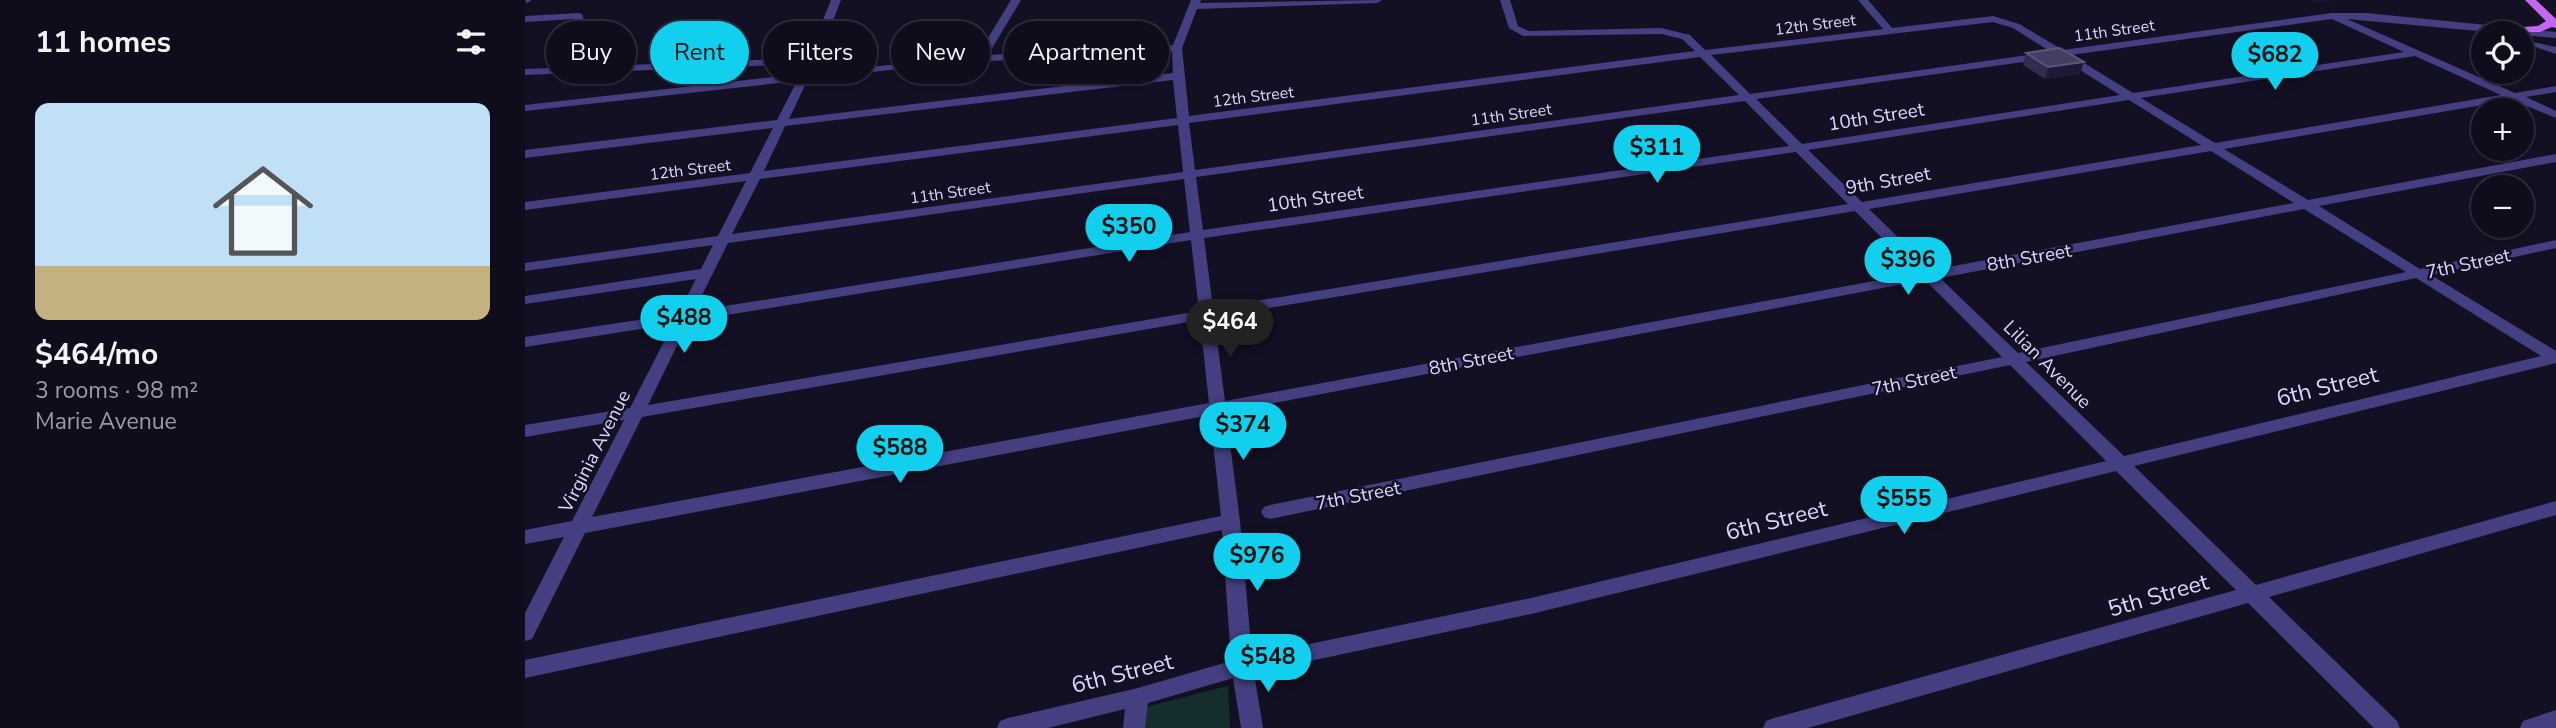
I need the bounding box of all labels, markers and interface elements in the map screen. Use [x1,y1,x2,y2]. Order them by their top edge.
street label: 12th Street [1773,9,1857,41]
street label: 11th Street [2072,14,2156,48]
chip: Buy [546,21,636,84]
chip: Rent [650,21,749,84]
chip: Filters [763,21,877,84]
chip: New [891,21,990,84]
chip: Apartment [1004,21,1169,84]
map controls [2471,21,2534,238]
button: locate [2471,21,2534,84]
text: 11 homes [35,22,171,63]
icon: filters [452,23,490,61]
pin: $682 [2234,32,2316,92]
text: $682 [2247,39,2303,70]
street label: 12th Street [1211,81,1295,113]
street label: 10th Street [1826,97,1926,137]
street label: 11th Street [1469,98,1553,132]
button: + [2471,98,2534,161]
pin: $311 [1616,125,1698,185]
text: $311 [1629,132,1685,163]
icon: home [200,148,326,274]
street label: 12th Street [648,154,732,186]
street label: 9th Street [1844,161,1933,201]
button: − [2471,175,2534,238]
street label: 11th Street [908,176,992,210]
street label: 10th Street [1265,179,1365,219]
pin: $350 [1088,204,1170,264]
text: $350 [1101,211,1157,242]
pin: $396 [1867,238,1949,297]
street label: 8th Street [1985,238,2074,278]
street label: 7th Street [2424,242,2513,286]
text: $396 [1880,244,1936,275]
pin: $488 [643,296,725,355]
pin: $464 [1189,300,1271,359]
text: $488 [656,302,712,333]
text: $464 [1202,306,1258,337]
street label: Lilian Avenue [1997,315,2097,415]
text: $464/mo [35,334,158,375]
street label: 8th Street [1427,340,1516,382]
street label: 7th Street [1870,359,1959,403]
street label: 6th Street [2273,359,2382,414]
text: 3 rooms · 98 m² [35,375,198,406]
street label: Virginia Avenue [552,386,637,518]
pin: $374 [1202,402,1284,462]
text: Marie Avenue [35,406,177,437]
text: $374 [1215,409,1271,440]
pin: $588 [859,426,941,485]
text: $588 [872,432,928,463]
street label: 7th Street [1314,475,1403,517]
pin: $555 [1863,476,1945,536]
text: $555 [1876,483,1932,514]
street label: 6th Street [1722,493,1831,548]
pin: $976 [1216,534,1298,593]
text: $976 [1229,540,1285,571]
street label: 5th Street [2104,566,2213,625]
pin: $548 [1227,634,1309,694]
text: $548 [1240,641,1296,672]
street label: 6th Street [1068,646,1177,701]

